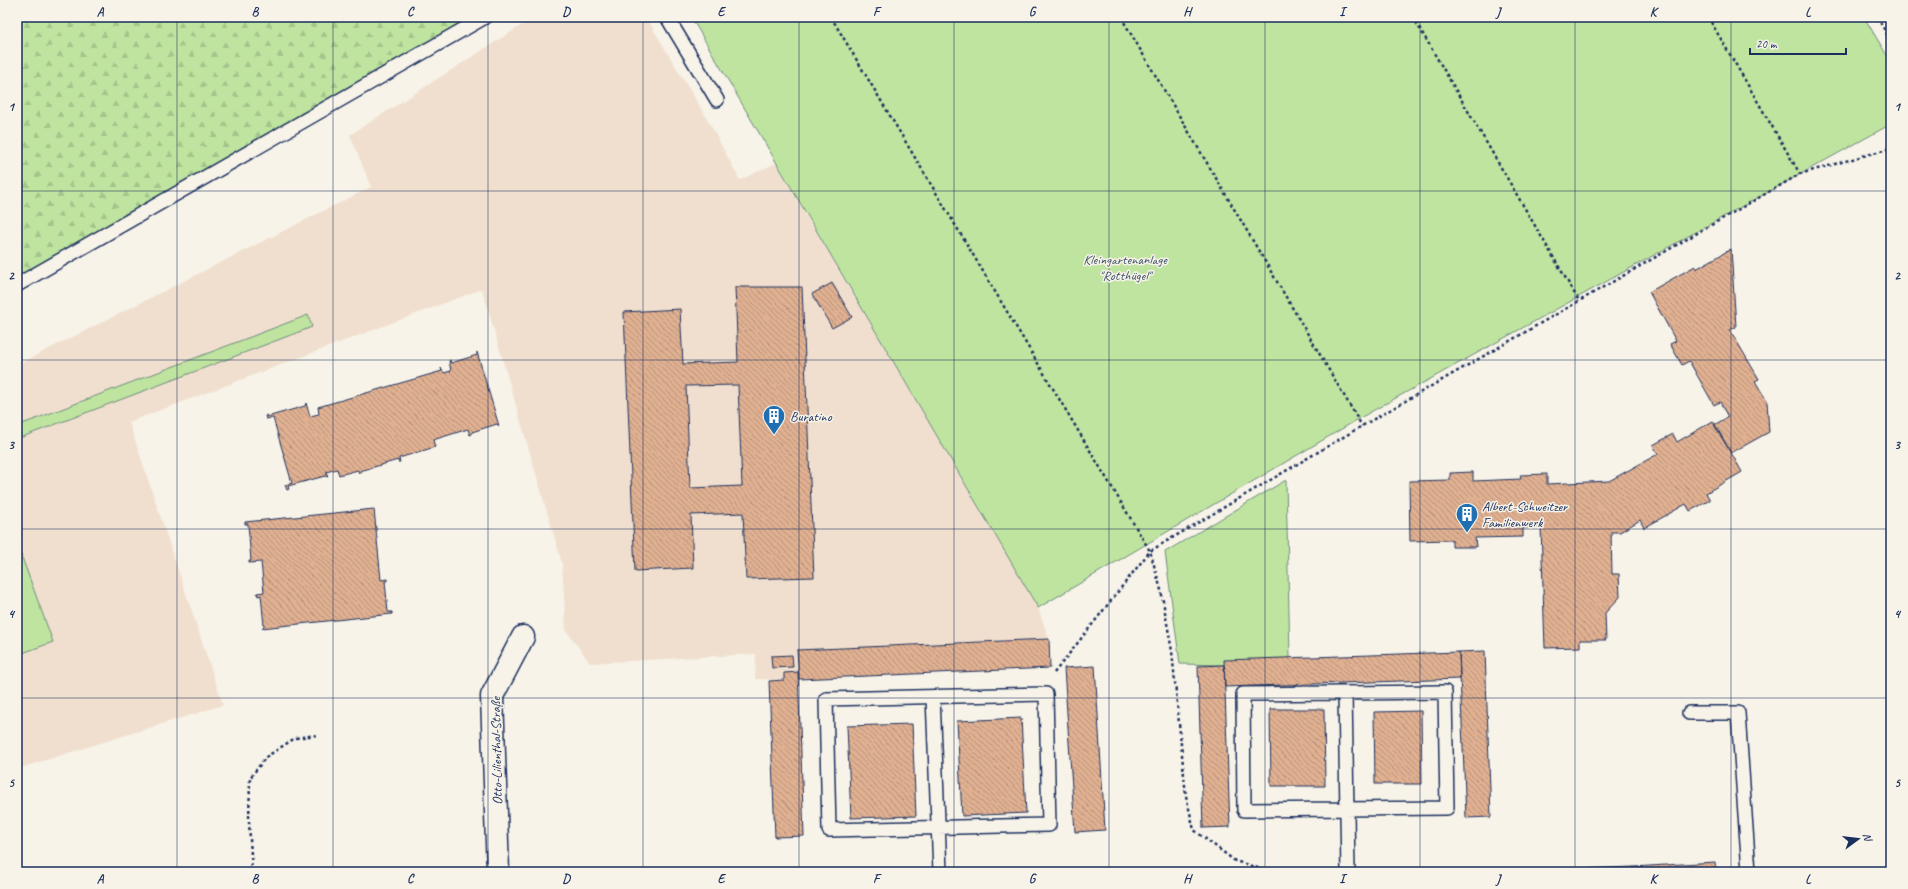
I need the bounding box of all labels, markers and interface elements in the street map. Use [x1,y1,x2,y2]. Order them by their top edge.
text: A [97,4,105,20]
text: B [252,4,260,20]
text: C [407,4,415,20]
text: D [562,4,571,20]
text: E [718,4,727,20]
text: F [873,4,882,20]
text: G [1029,4,1037,20]
text: H [1183,4,1193,20]
text: I [1339,4,1348,20]
text: J [1495,4,1502,20]
text: K [1650,4,1660,20]
text: L [1805,4,1812,20]
scale bar [1750,30,1846,56]
text: 20 m [1756,36,1778,52]
text: 1 [8,99,16,115]
text: 1 [1894,99,1902,115]
park label: Kleingartenanlage ''Rotthügel'' [1083,251,1168,284]
text: 2 [8,268,15,284]
text: 2 [1894,268,1901,284]
building icon: Buratino [761,403,787,436]
place label: Buratino [790,408,833,425]
text: 3 [8,437,15,453]
text: 3 [1894,437,1901,453]
place label: Albert-Schweitzer Familienwerk [1482,498,1568,531]
building icon: Albert-Schweitzer Familienwerk [1454,501,1480,534]
text: 4 [8,606,16,622]
text: 4 [1894,606,1902,622]
street label: Otto-Lilienthal-Straße [487,696,506,805]
text: 5 [8,775,15,791]
text: 5 [1894,775,1901,791]
north arrow [1838,819,1878,859]
text: N [1860,831,1876,844]
text: A [97,871,105,887]
text: B [252,871,260,887]
text: C [407,871,415,887]
text: D [562,871,571,887]
text: E [718,871,727,887]
text: F [873,871,882,887]
text: G [1029,871,1037,887]
text: H [1183,871,1193,887]
text: I [1339,871,1348,887]
text: J [1495,871,1502,887]
text: K [1650,871,1660,887]
text: L [1805,871,1812,887]

